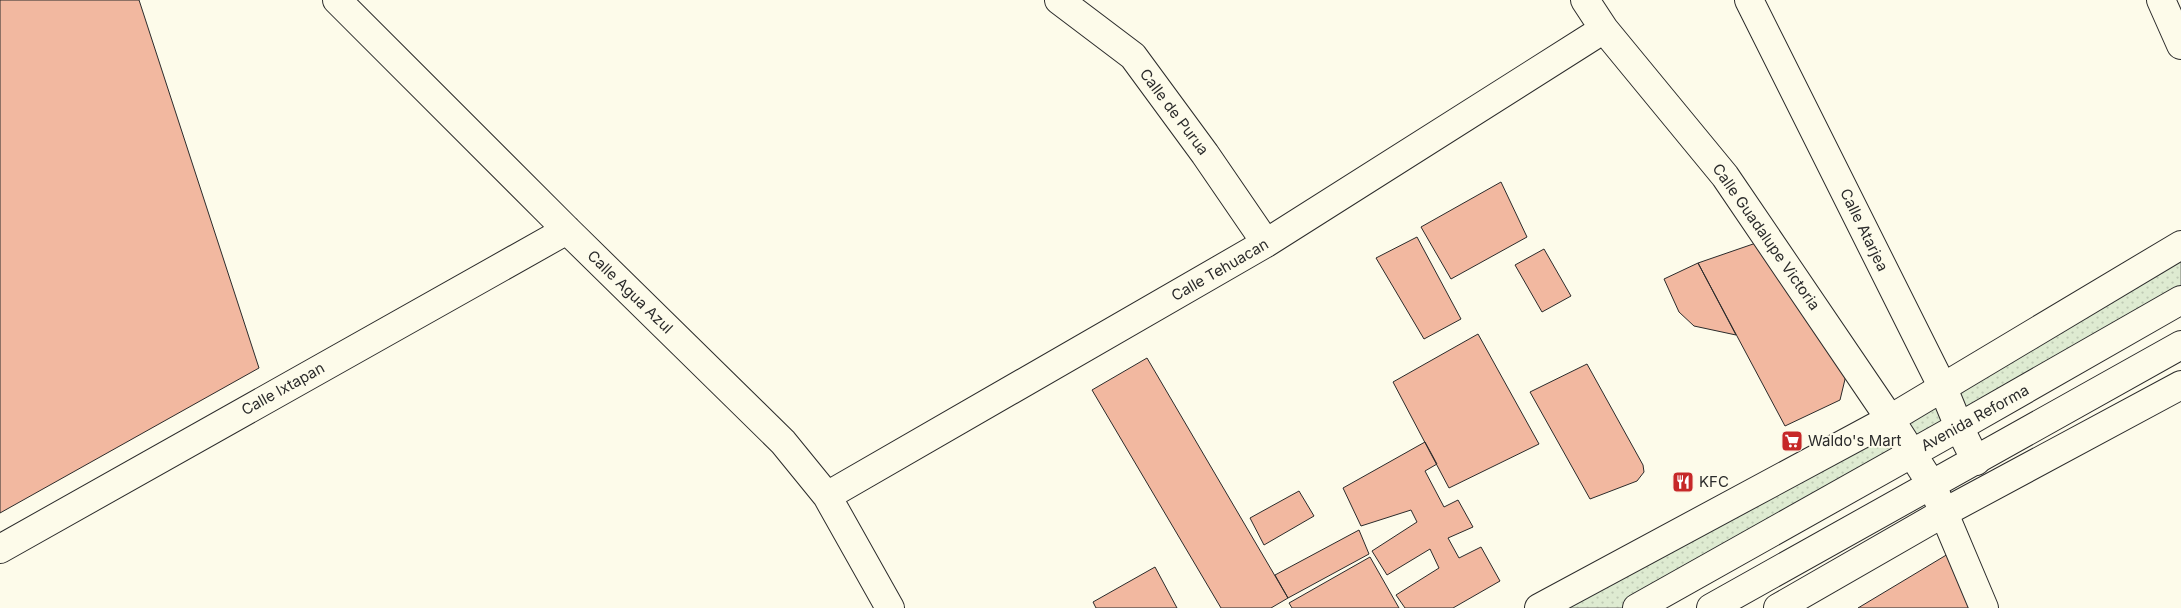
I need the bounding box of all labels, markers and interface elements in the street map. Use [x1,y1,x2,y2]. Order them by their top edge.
street label: Calle de Purua [1136,65,1213,159]
street label: Calle Guadalupe Victoria [1709,160,1824,314]
street label: Calle Atarjea [1836,185,1893,274]
street label: Calle Tehuacan [1168,234,1272,305]
street label: Calle Agua Azul [584,246,677,337]
street label: Calle Ixtapan [238,358,328,419]
street label: Avenida Reforma [1918,380,2032,455]
supermarket icon: Waldo's Mart [1780,429,1804,453]
place label: Waldo's Mart [1808,431,1902,450]
restaurant icon: KFC [1671,470,1695,494]
place label: KFC [1699,472,1729,491]

